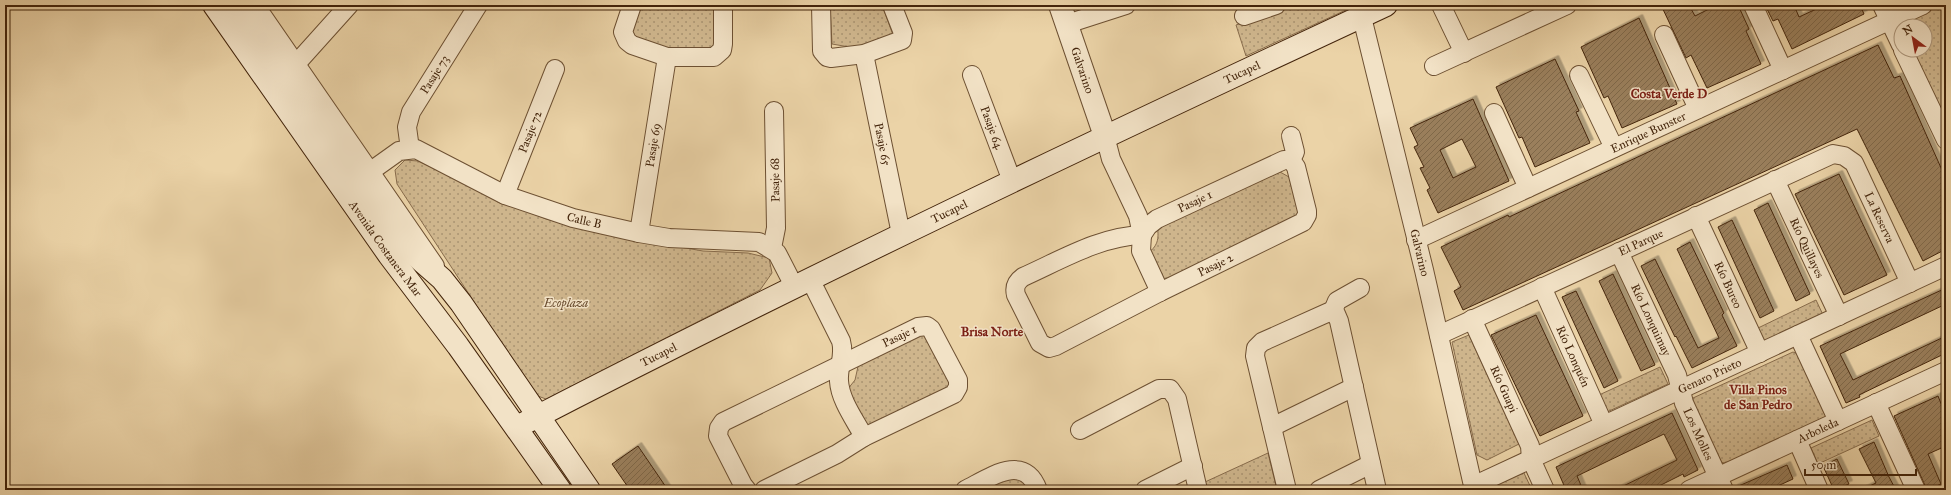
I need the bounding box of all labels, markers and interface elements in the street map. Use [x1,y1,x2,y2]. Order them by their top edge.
north arrow [1893,18,1933,58]
text: N [1901,22,1916,38]
street label: Galvarino [1068,45,1097,95]
street label: Pasaje 73 [417,52,452,96]
street label: Tucapel [1221,57,1263,87]
district label: Costa Verde D [1631,86,1707,102]
street label: Pasaje 64 [977,104,1006,151]
street label: Pasaje 72 [515,109,545,155]
street label: Enrique Bunster [1608,109,1689,156]
street label: Pasaje 65 [871,121,894,167]
street label: Pasaje 69 [643,122,663,168]
street label: Pasaje 68 [768,158,782,202]
street label: Pasaje 1 [1175,187,1215,215]
street label: La Reserva [1861,190,1898,246]
street label: Tucapel [929,196,970,226]
street label: Avenida Costanera Mar [346,197,425,300]
street label: Calle B [565,209,603,231]
street label: Río Quillayes [1787,215,1827,280]
street label: El Parque [1616,226,1665,259]
street label: Galvarino [1407,228,1432,278]
street label: Pasaje 2 [1195,250,1235,279]
street label: Río Bureo [1711,259,1745,311]
street label: Río Lonquimay [1628,282,1674,358]
park label: Ecoplaza [543,296,589,311]
street label: Pasaje 1 [880,322,919,350]
district label: Brisa Norte [961,324,1024,340]
street label: Río Lonquén [1553,324,1593,390]
street label: Tucapel [638,339,680,370]
street label: Genaro Prieto [1676,355,1744,397]
street label: Río Guapi [1487,363,1521,415]
district label: Villa Pinos de San Pedro [1724,382,1792,413]
street label: Los Molles [1680,406,1716,462]
street label: Arboleda [1794,414,1842,446]
scale bar [1805,451,1916,477]
text: 50 m [1811,458,1836,472]

